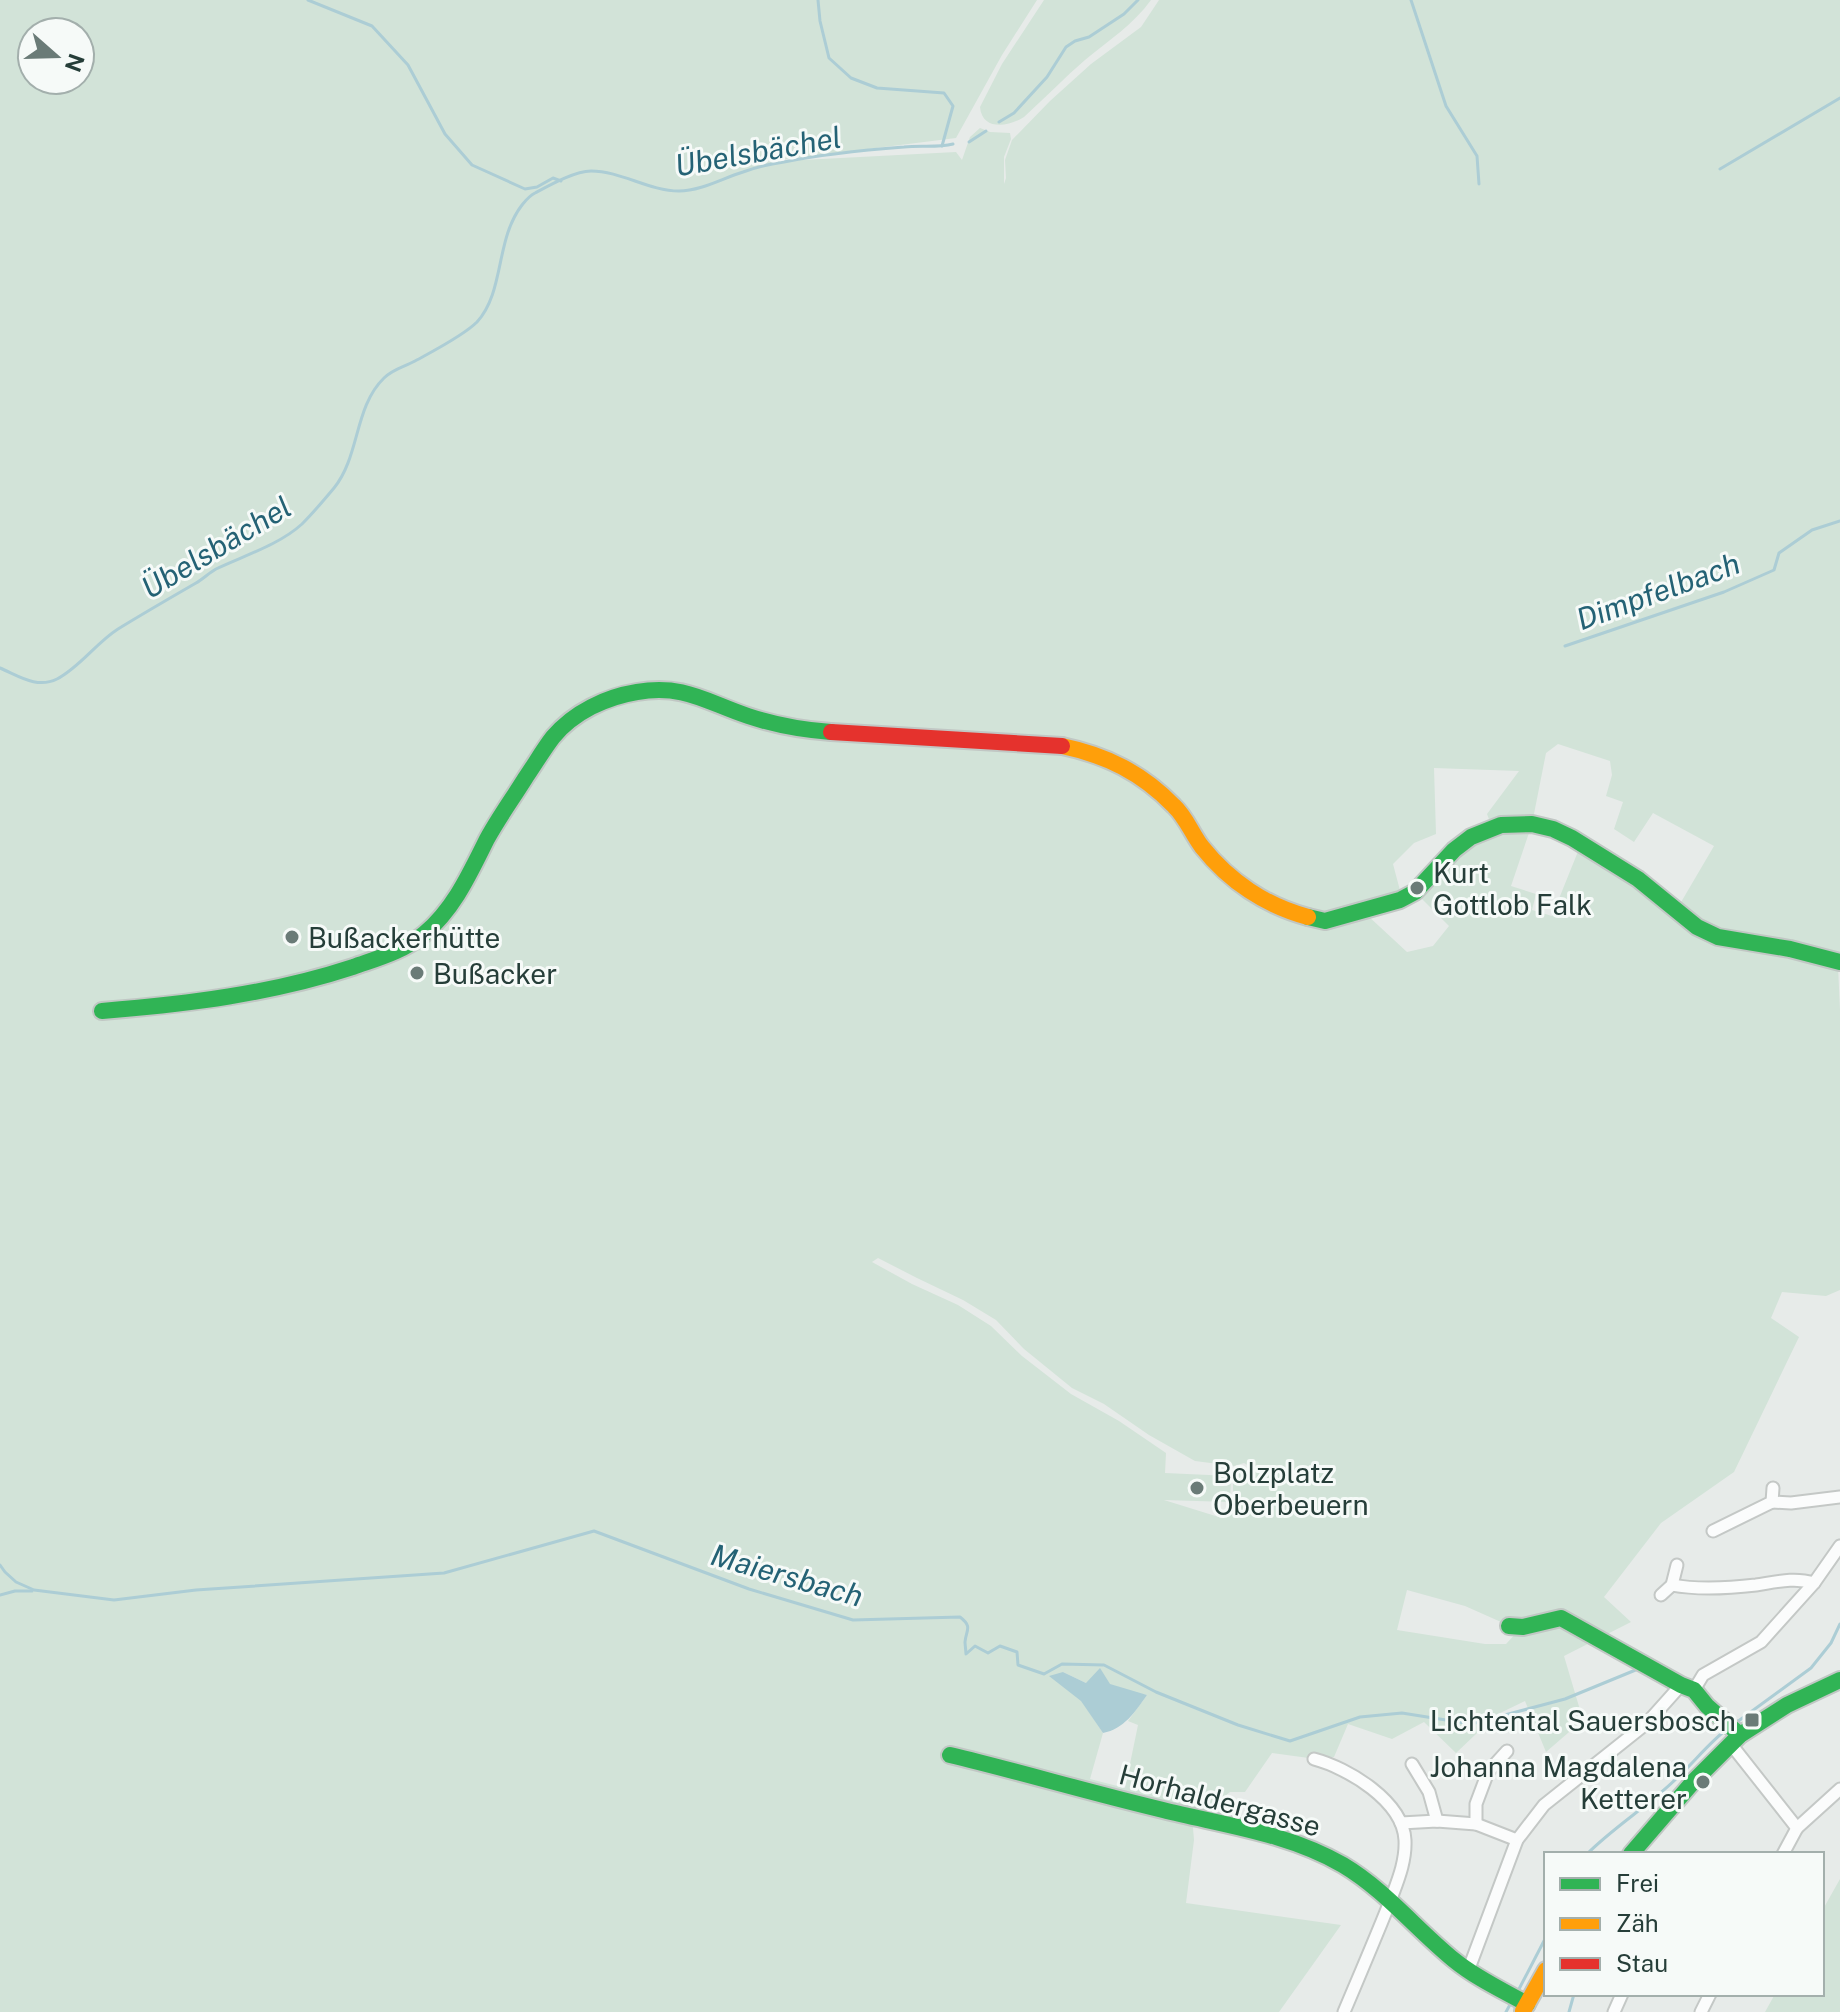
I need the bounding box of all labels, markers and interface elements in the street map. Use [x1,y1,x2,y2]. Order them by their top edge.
north arrow [16,16,96,96]
text: N [60,50,90,75]
water label: Übelsbächel [672,119,844,183]
water label: Übelsbächel [135,488,297,606]
water label: Dimpfelbach [1571,545,1745,637]
place label: Kurt Gottlob Falk [1433,856,1592,921]
marker: Kurt Gottlob Falk [1408,879,1426,897]
place label: Bußackerhütte [308,921,500,954]
marker: Bußackerhütte [283,928,301,946]
place label: Bußacker [433,957,557,990]
marker: Bußacker [408,964,426,982]
place label: Bolzplatz Oberbeuern [1213,1456,1369,1521]
marker: Bolzplatz Oberbeuern [1188,1479,1206,1497]
water label: Maiersbach [707,1536,867,1614]
place label: Lichtental Sauersbosch [1430,1704,1736,1737]
marker: Lichtental Sauersbosch [1743,1711,1761,1729]
place label: Johanna Magdalena Ketterer [1430,1750,1687,1815]
street label: Horhaldergasse [1116,1757,1324,1843]
marker: Johanna Magdalena Ketterer [1694,1773,1712,1791]
legend [1544,1852,1824,1996]
text: Frei [1616,1869,1659,1897]
text: Zäh [1616,1909,1659,1937]
text: Stau [1616,1949,1668,1977]

